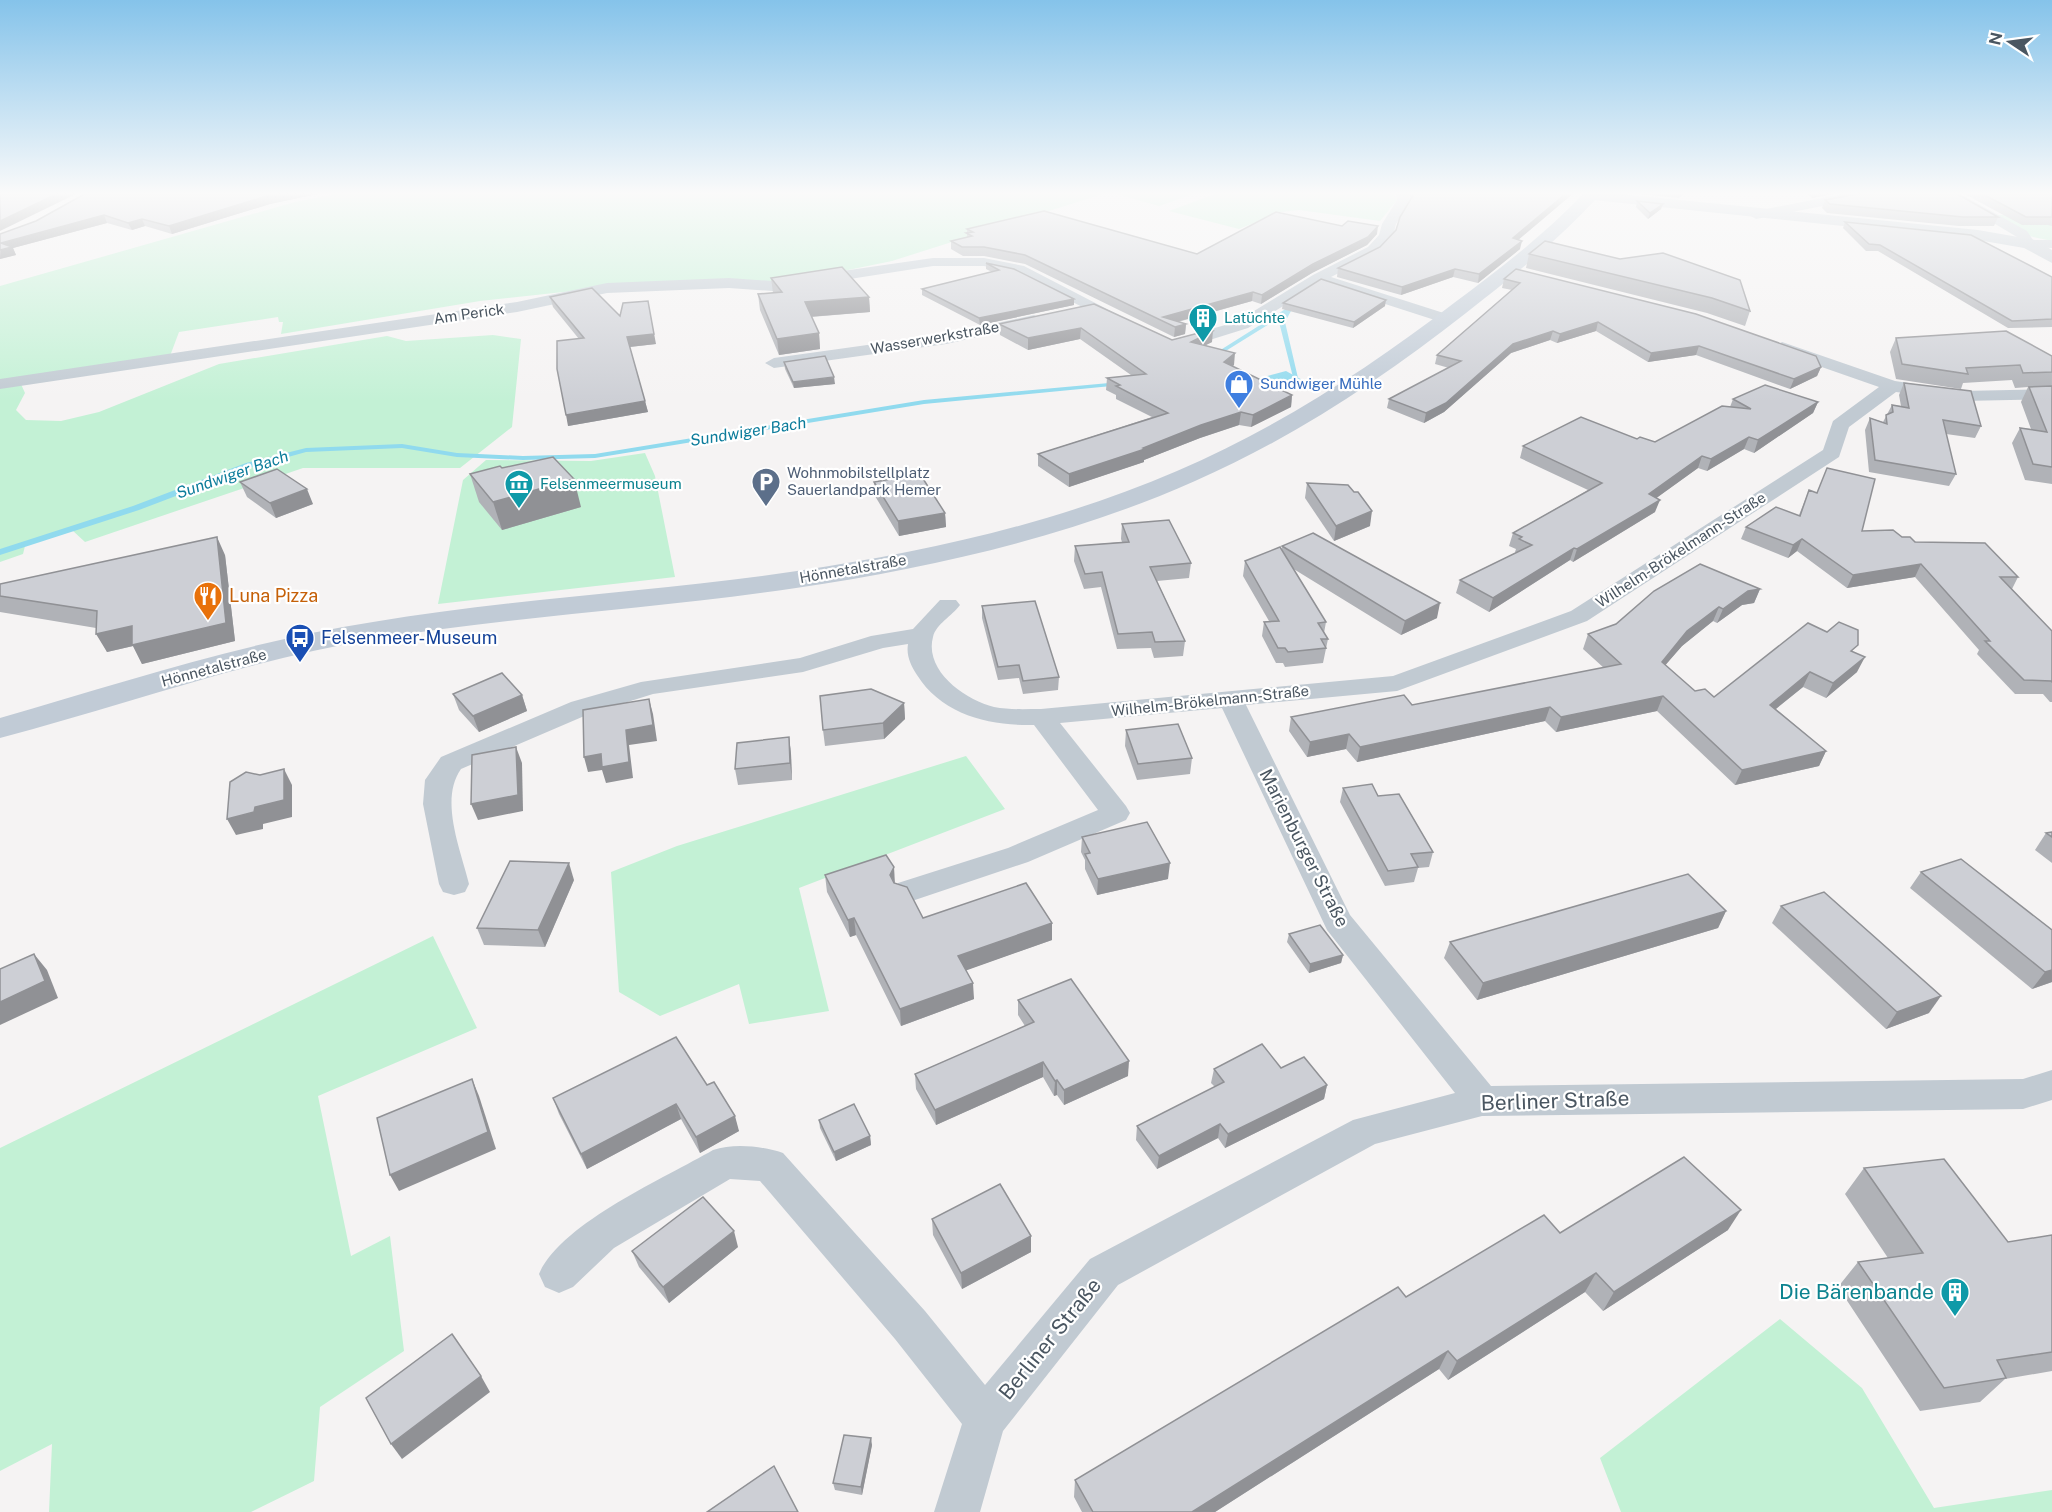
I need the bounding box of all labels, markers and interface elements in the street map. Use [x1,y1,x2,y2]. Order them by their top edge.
north arrow [1980,12,2040,72]
text: N [1985,31,2007,47]
street label: Am Perick [432,300,505,327]
building icon: Latüchte [1187,302,1219,344]
place label: Latüchte [1224,309,1285,326]
street label: Wasserwerkstraße [869,318,1001,357]
shop icon: Sundwiger Mühle [1223,368,1255,410]
place label: Sundwiger Mühle [1260,375,1382,392]
water label: Sundwiger Bach [689,413,808,450]
water label: Sundwiger Bach [174,446,291,503]
place label: Wohnmobilstellplatz Sauerlandpark Hemer [787,464,941,498]
parking icon: Wohnmobilstellplatz Sauerlandpark Hemer [750,466,782,508]
museum icon: Felsenmeermuseum [503,468,535,510]
place label: Felsenmeermuseum [540,475,682,492]
street label: Wilhelm-Brökelmann-Straße [1593,488,1769,611]
street label: Hönnetalstraße [798,551,908,586]
restaurant icon: Luna Pizza [192,580,224,622]
place label: Luna Pizza [229,585,318,606]
bus stop icon: Felsenmeer-Museum [284,622,316,664]
place label: Felsenmeer-Museum [321,627,497,648]
street label: Hönnetalstraße [159,645,268,690]
street label: Wilhelm-Brökelmann-Straße [1110,682,1310,719]
street label: Marienburger Straße [1255,765,1353,930]
street label: Berliner Straße [1480,1085,1630,1116]
street label: Berliner Straße [993,1273,1106,1404]
building icon: Die Bärenbande [1939,1276,1971,1318]
place label: Die Bärenbande [1779,1279,1934,1304]

